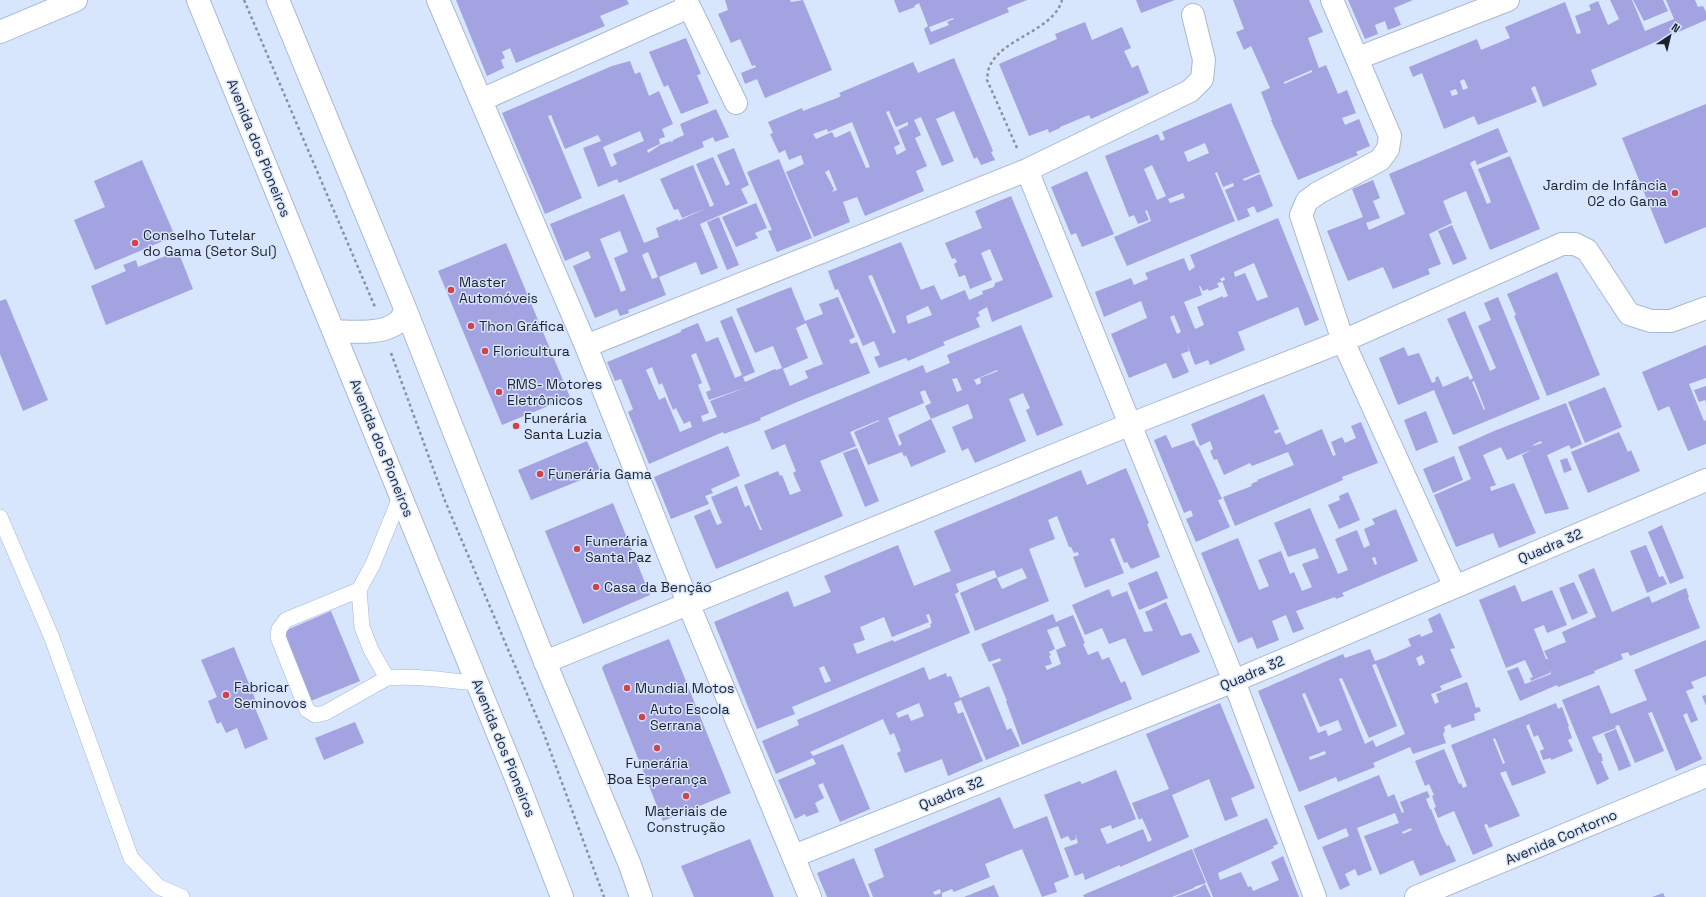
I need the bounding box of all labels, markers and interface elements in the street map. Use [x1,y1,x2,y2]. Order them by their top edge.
north arrow [1650,16,1690,56]
text: N [1669,20,1683,36]
street label: Avenida dos Pioneiros [223,76,295,220]
place label: Jardim de Infância 02 do Gama [1543,176,1667,210]
marker: Jardim de Infância 02 do Gama [1670,188,1680,198]
place label: Conselho Tutelar do Gama (Setor Sul) [143,226,277,260]
marker: Conselho Tutelar do Gama (Setor Sul) [130,238,140,248]
place label: Master Automóveis [459,273,538,307]
marker: Master Automóveis [446,285,456,295]
place label: Thon Gráfica [479,317,564,335]
marker: Thon Gráfica [466,321,476,331]
place label: Floricultura [493,342,570,360]
marker: Floricultura [480,346,490,356]
place label: RMS- Motores Eletrônicos [507,375,602,409]
street label: Avenida dos Pioneiros [346,376,418,520]
marker: RMS- Motores Eletrônicos [494,387,504,397]
place label: Funerária Santa Luzia [524,409,602,443]
marker: Funerária Santa Luzia [511,421,521,431]
place label: Funerária Gama [548,465,652,483]
marker: Funerária Gama [535,469,545,479]
street label: Quadra 32 [1515,524,1585,568]
place label: Funerária Santa Paz [585,532,652,566]
marker: Funerária Santa Paz [572,544,582,554]
place label: Casa da Benção [604,578,712,596]
marker: Casa da Benção [591,582,601,592]
street label: Quadra 32 [1217,651,1287,695]
street label: Avenida dos Pioneiros [468,676,540,820]
place label: Fabricar Seminovos [234,678,307,712]
place label: Mundial Motos [635,679,735,697]
marker: Mundial Motos [622,683,632,693]
marker: Fabricar Seminovos [221,690,231,700]
place label: Auto Escola Serrana [650,700,730,734]
marker: Auto Escola Serrana [637,712,647,722]
marker: Funerária Boa Esperança [652,743,662,753]
place label: Funerária Boa Esperança [607,754,707,788]
street label: Quadra 32 [916,772,986,814]
marker: Materiais de Construção [681,791,691,801]
place label: Materiais de Construção [645,802,727,836]
street label: Avenida Contorno [1502,805,1620,869]

